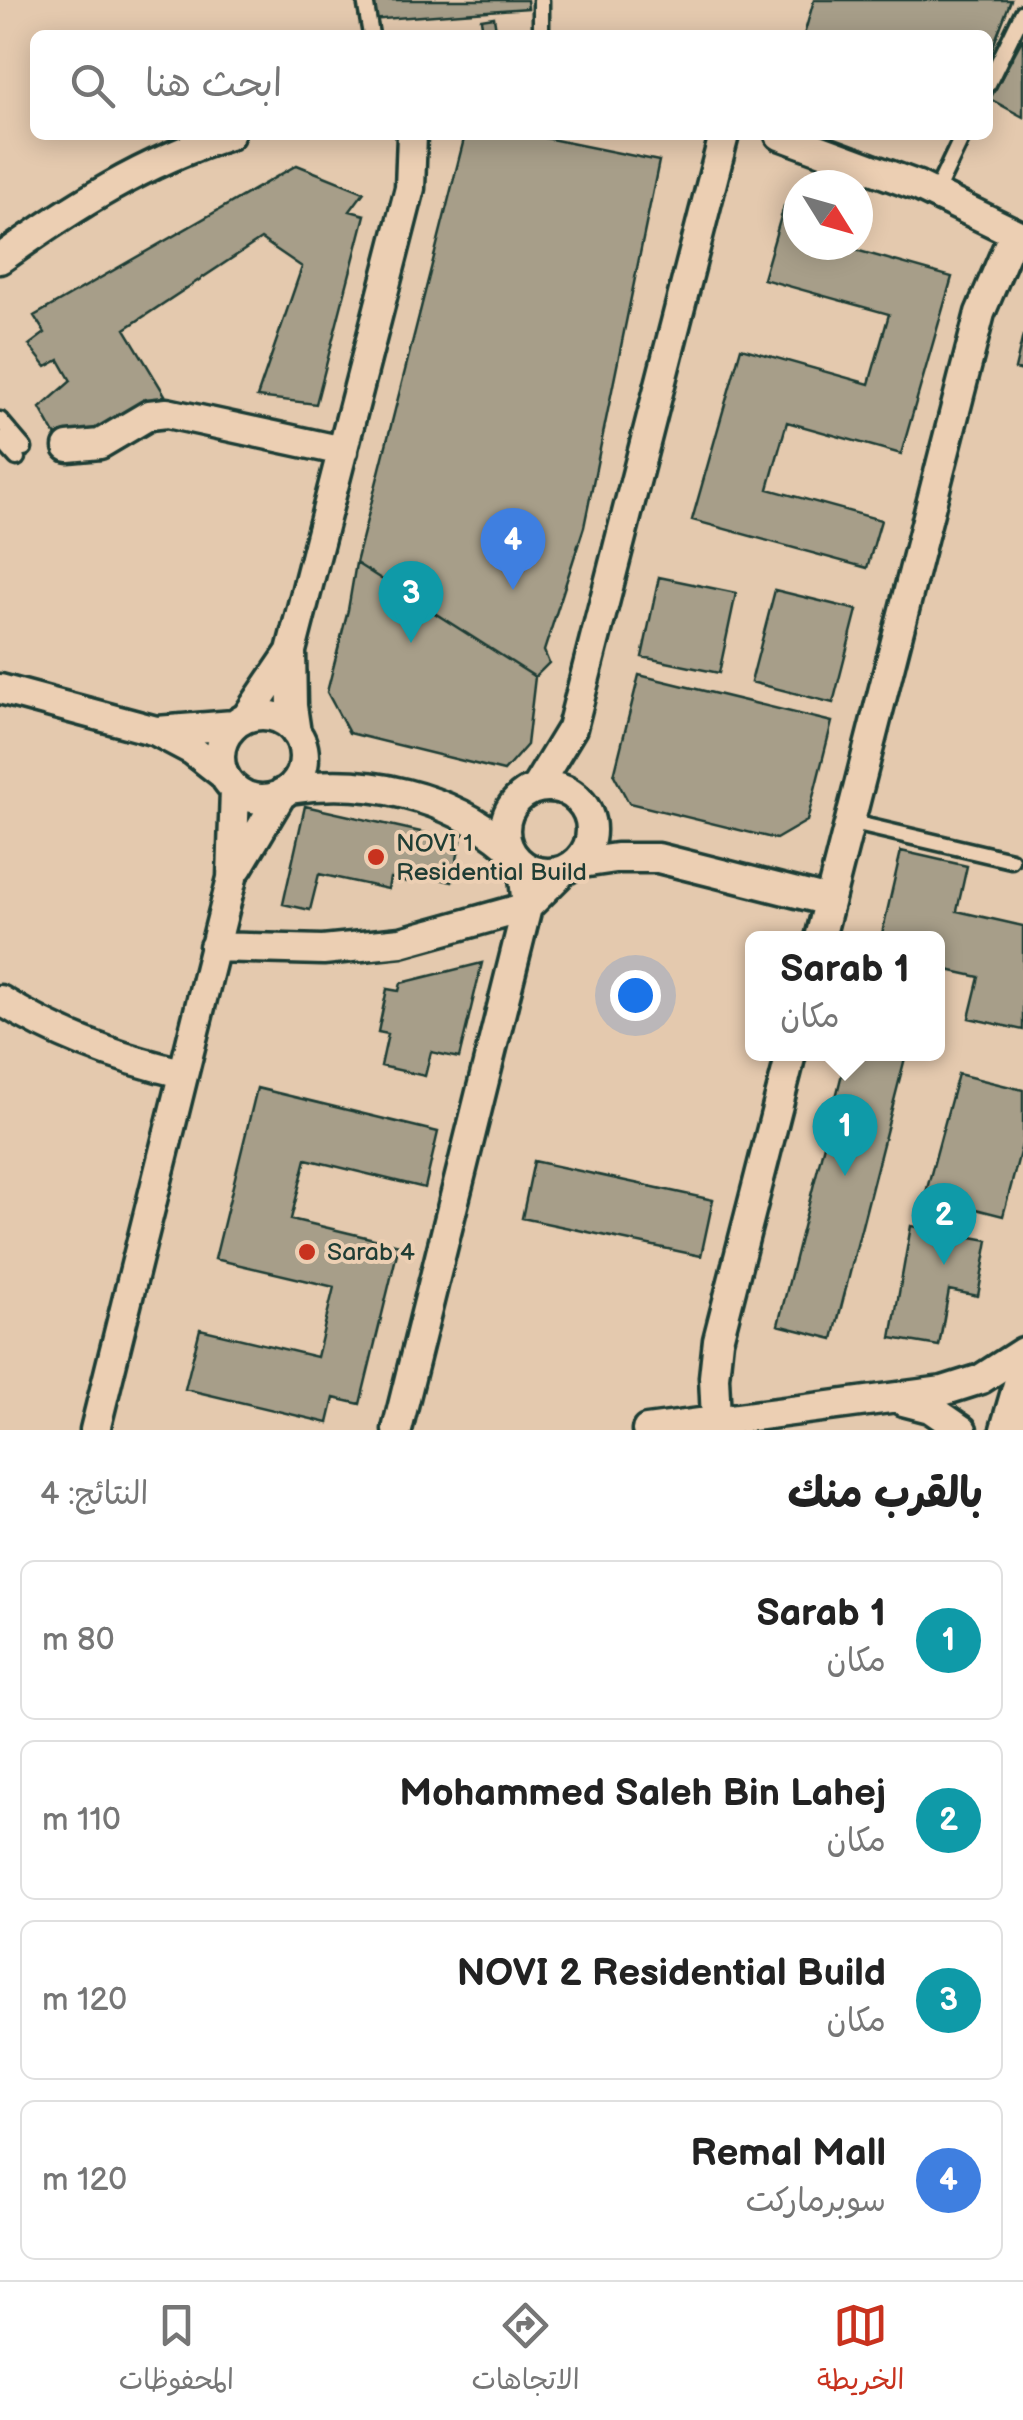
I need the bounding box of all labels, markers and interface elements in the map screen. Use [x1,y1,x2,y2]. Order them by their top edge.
search box [30,30,993,140]
icon: search [65,58,120,113]
text: ابحث هنا [145,62,282,107]
north arrow [783,170,873,260]
pin: 4 [480,508,546,590]
pin: 3 [378,560,444,643]
place label: NOVI 1 Residential Build [396,828,587,888]
marker: NOVI 1 Residential Build [365,846,387,868]
popup [745,931,945,1061]
text: Sarab 1 [780,947,910,992]
your location [610,970,661,1021]
text: مكان [780,998,840,1037]
pin: 1 [812,1094,878,1176]
pin: 2 [912,1182,976,1265]
place label: Sarab 4 [327,1237,415,1268]
marker: Sarab 4 [296,1241,318,1263]
text: بالقرب منك [787,1469,983,1520]
text: النتائج: 4 [40,1475,148,1514]
text: Sarab 1 [756,1591,886,1636]
text: 80 m [42,1621,115,1660]
text: 1 [942,1621,955,1660]
text: مكان [827,1642,886,1681]
text: Mohammed Saleh Bin Lahej [399,1771,886,1816]
text: 110 m [42,1801,121,1840]
text: 2 [939,1801,958,1840]
text: مكان [827,1822,886,1861]
text: NOVI 2 Residential Build [457,1951,886,1996]
text: 120 m [42,1981,127,2020]
text: 3 [939,1981,958,2020]
text: مكان [827,2002,886,2041]
text: Remal Mall [690,2131,886,2176]
text: 120 m [42,2161,127,2200]
text: 4 [939,2161,958,2200]
text: سوبرماركت [745,2182,886,2221]
tab: المحفوظات [119,2298,234,2404]
tab: الاتجاهات [471,2298,580,2404]
tab: الخريطة [817,2298,904,2404]

